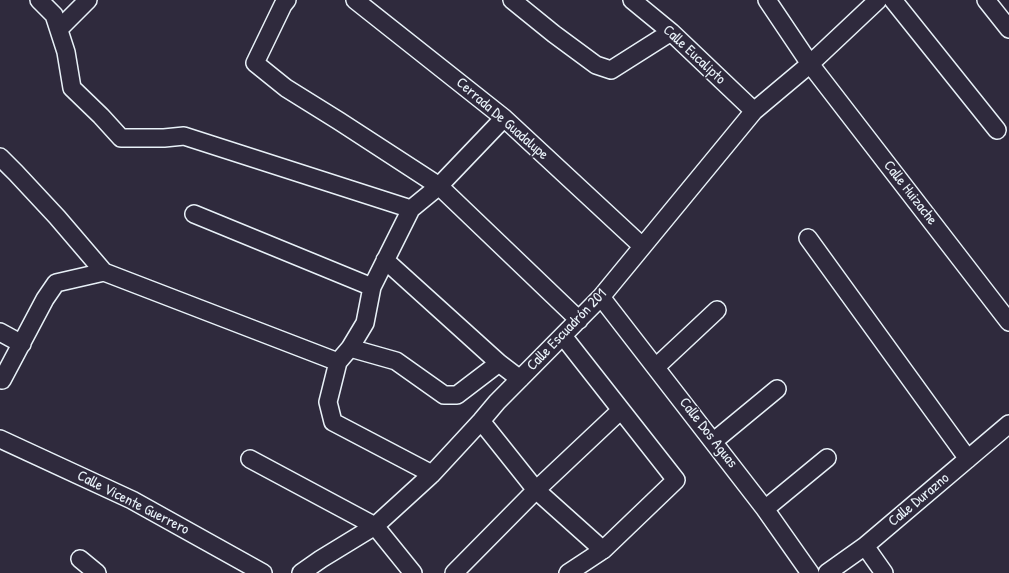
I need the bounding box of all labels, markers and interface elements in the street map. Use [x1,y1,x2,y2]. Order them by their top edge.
street label: Calle Eucalipto [659,21,729,89]
street label: Cerrada De Guadalupe [452,74,552,164]
street label: Calle Huizache [879,157,941,229]
street label: Calle Escuadrón 201 [523,285,611,375]
street label: Calle Dos Aguas [675,394,741,472]
street label: Calle Vicente Guerrero [74,467,192,539]
street label: Calle Durazno [885,469,953,531]

